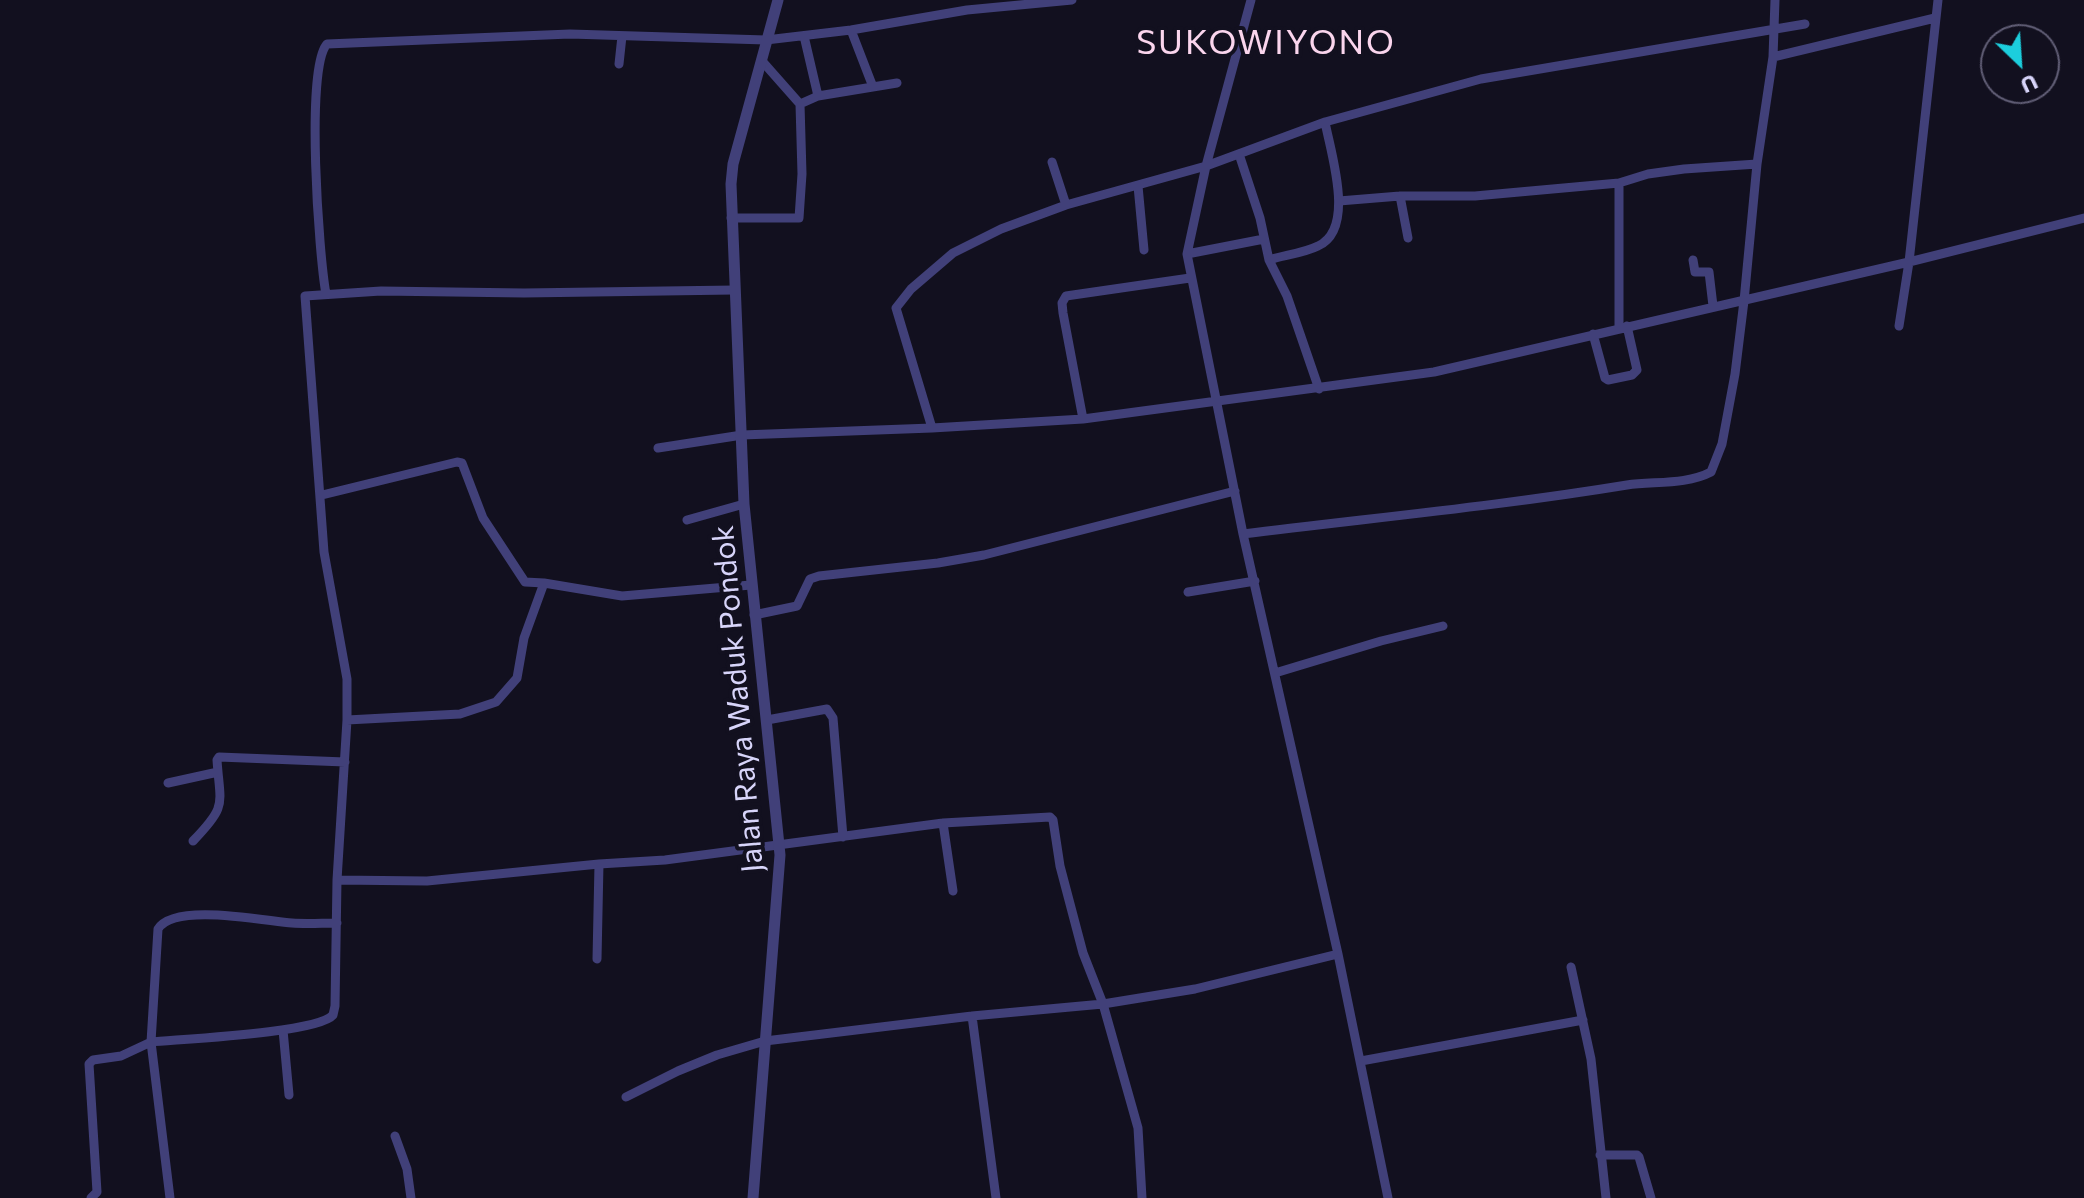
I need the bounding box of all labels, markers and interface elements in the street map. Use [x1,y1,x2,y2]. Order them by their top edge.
district label: SUKOWIYONO [1136,23,1396,63]
north arrow [1980,24,2060,104]
text: U [2017,69,2042,100]
street label: Jalan Raya Waduk Pondok [705,524,771,874]

